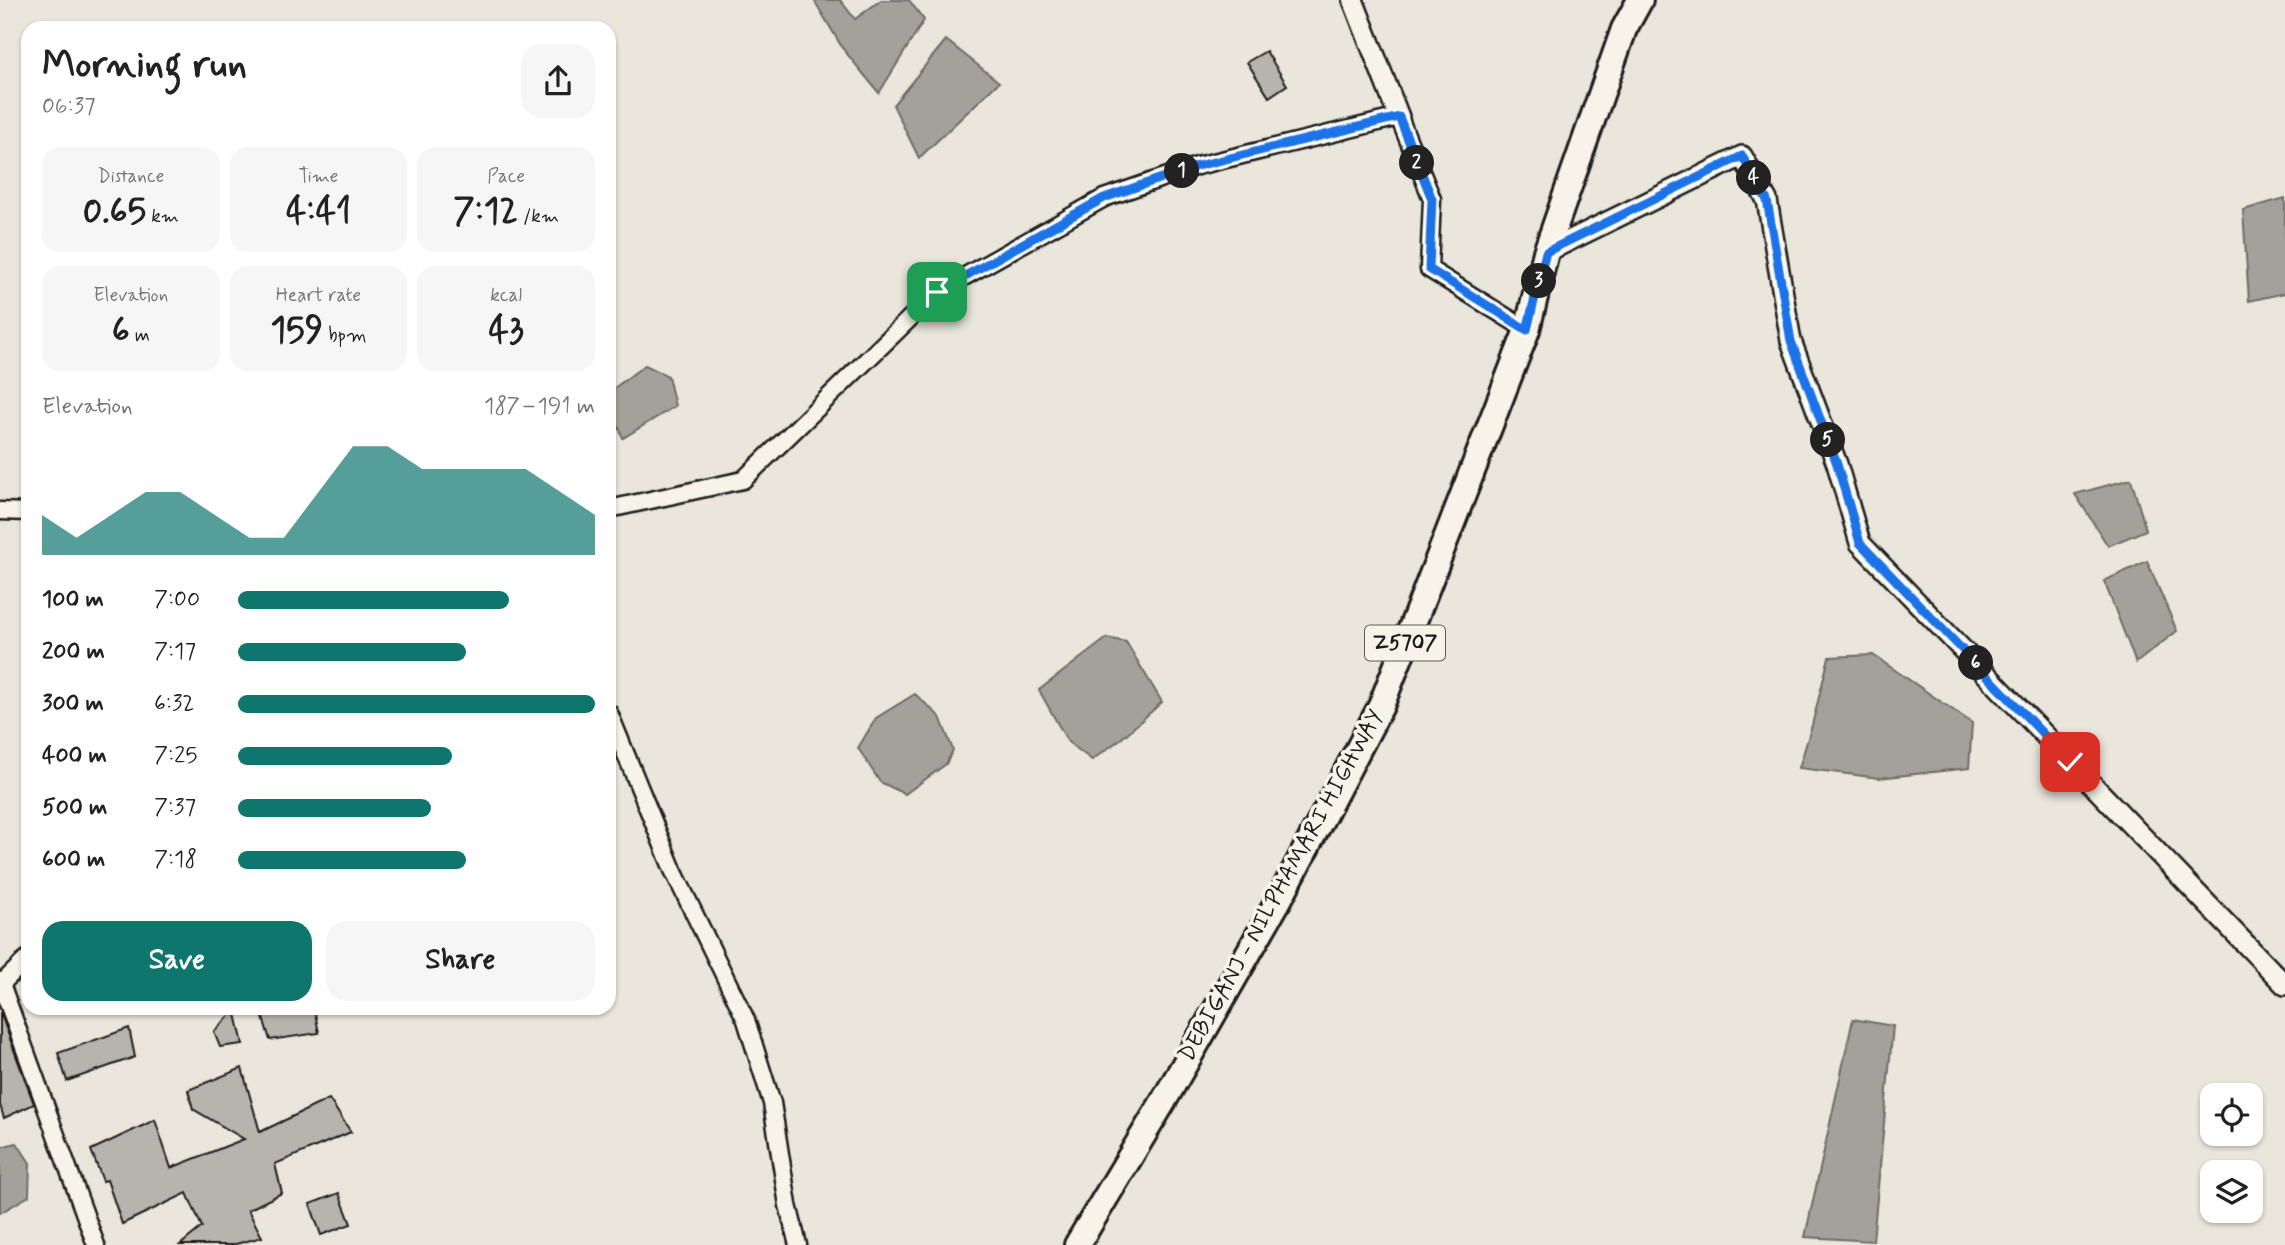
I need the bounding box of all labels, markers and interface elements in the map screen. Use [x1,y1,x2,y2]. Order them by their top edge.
text: Morning run [42,41,247,90]
button: share [521,44,595,118]
text: 06:37 [42,92,96,122]
pin: 2 [1400,146,1434,180]
text: 2 [1412,150,1421,175]
pin: 1 [1164,154,1200,188]
text: 1 [1177,158,1186,183]
pin: 4 [1736,160,1772,196]
text: Distance [97,164,164,189]
text: Time [299,164,338,189]
text: Pace [487,164,525,189]
text: 4 [1748,165,1759,190]
text: 0.65 [83,189,146,235]
text: 4:41 [286,189,351,235]
text: 7:12 [453,189,518,235]
text: km [146,204,179,229]
text: /km [518,204,559,229]
pin [907,262,967,322]
pin: 3 [1522,264,1556,298]
text: 3 [1534,268,1543,293]
icon: arrive [918,273,956,311]
text: Elevation [93,283,168,308]
text: Heart rate [276,283,361,308]
text: kcal [490,283,522,308]
text: 6 [112,308,130,354]
text: 159 [270,308,323,354]
text: 43 [489,308,524,354]
text: m [130,323,150,348]
text: bpm [323,323,367,348]
text: Elevation [42,392,133,422]
text: 187–191 m [484,392,595,422]
pin: 5 [1811,422,1846,458]
text: 5 [1822,427,1833,452]
text: 100 m [42,585,104,615]
text: 7:00 [154,585,200,615]
road number: Z5707 [1365,626,1445,660]
text: 200 m [42,637,105,667]
text: 7:17 [154,637,196,667]
pin: 6 [1958,646,1994,680]
text: 6 [1971,650,1980,675]
text: 300 m [42,689,104,719]
text: 6:32 [154,689,194,719]
street label: DEBIGANJ - NILPHAMARI HIGHWAY [1172,704,1392,1067]
pin [2040,732,2100,792]
text: 400 m [42,741,107,771]
text: 7:25 [154,741,198,771]
icon: check [2051,743,2089,781]
text: 500 m [42,793,107,823]
text: 7:37 [154,793,196,823]
text: 600 m [42,845,105,875]
text: 7:18 [154,845,197,875]
button: Save [42,921,312,1001]
button: Share [326,921,595,1001]
map controls [2200,1083,2263,1223]
button: locate [2200,1083,2263,1146]
button: layers [2200,1160,2263,1223]

